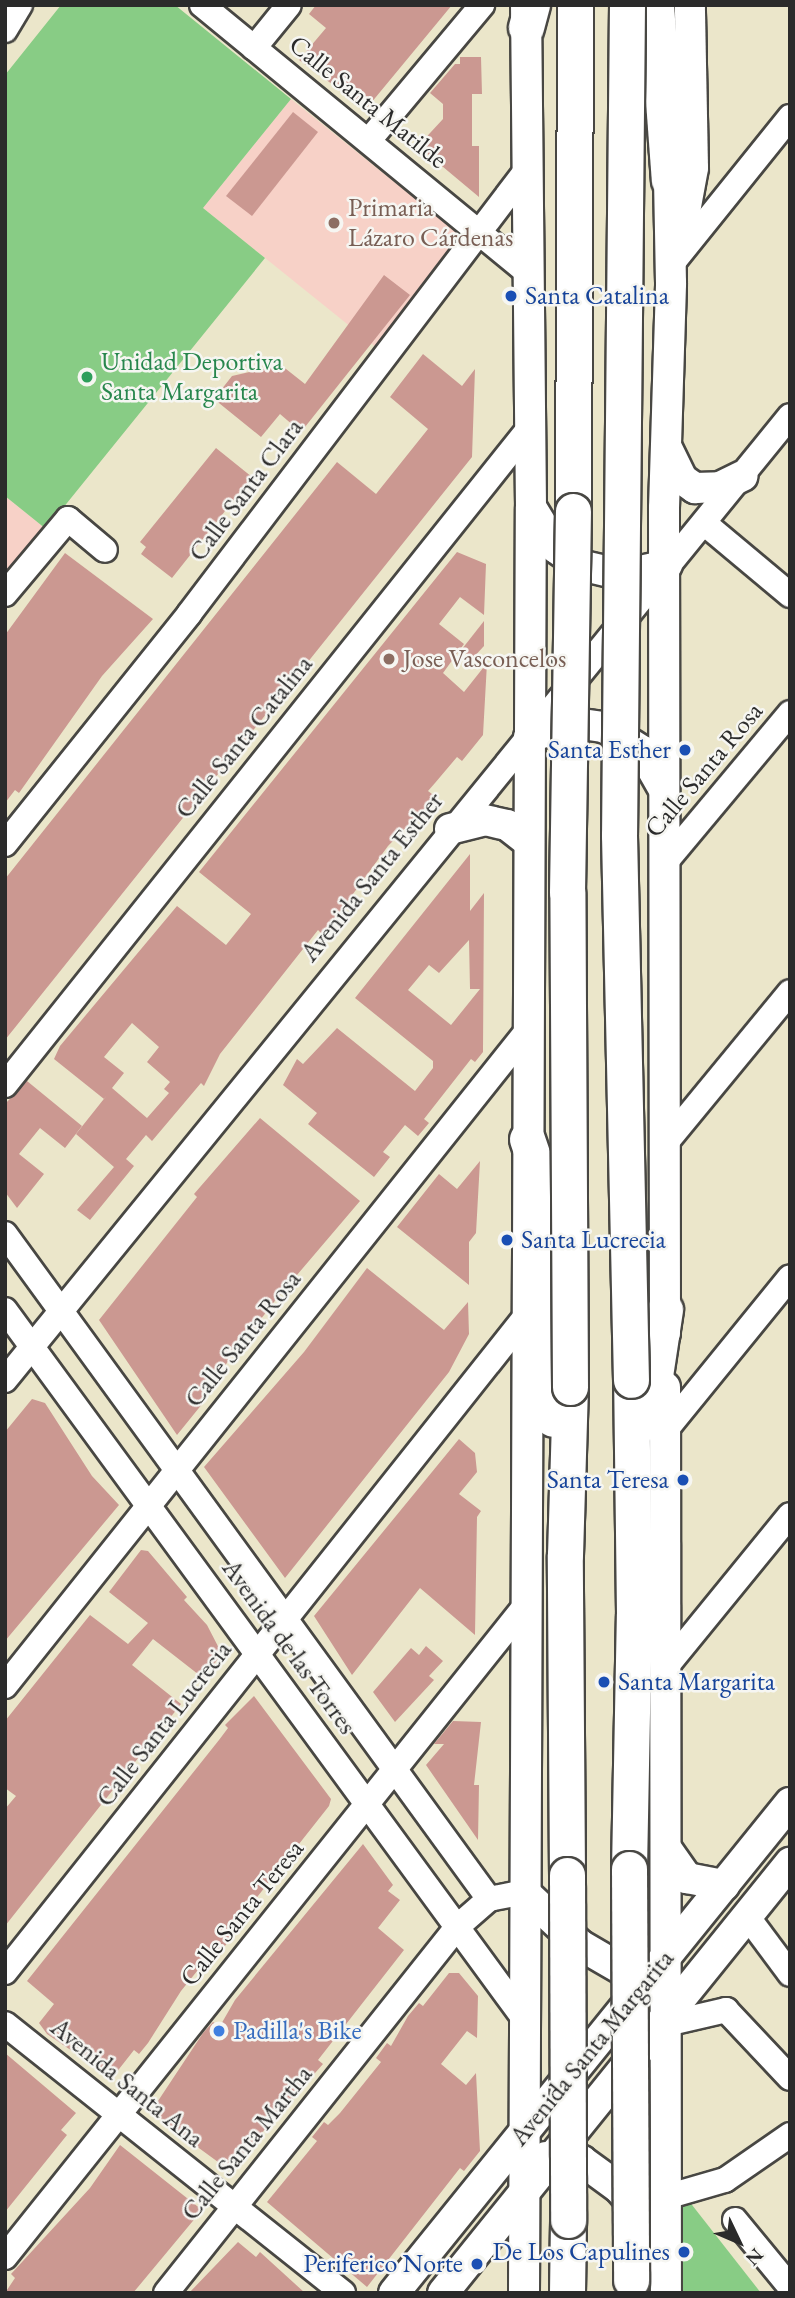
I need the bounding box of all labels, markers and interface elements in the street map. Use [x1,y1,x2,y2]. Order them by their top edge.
street label: Calle Santa Matilde [283,29,453,175]
place label: Primaria Lázaro Cárdenas [348,192,513,254]
marker: Primaria Lázaro Cárdenas [326,215,342,231]
place label: Santa Catalina [525,280,669,312]
marker: Santa Catalina [503,288,519,304]
place label: Unidad Deportiva Santa Margarita [101,346,283,408]
marker: Unidad Deportiva Santa Margarita [79,369,95,385]
street label: Calle Santa Clara [182,412,310,568]
place label: Jose Vasconcelos [403,643,566,675]
street label: Calle Santa Catalina [169,649,319,825]
marker: Jose Vasconcelos [381,651,397,667]
street label: Calle Santa Rosa [638,696,770,844]
place label: Santa Esther [548,734,671,766]
marker: Santa Esther [677,742,693,758]
street label: Avenida Santa Esther [294,786,450,968]
place label: Santa Lucrecia [521,1224,666,1256]
marker: Santa Lucrecia [499,1232,515,1248]
street label: Calle Santa Rosa [178,1264,308,1414]
place label: Santa Teresa [547,1464,669,1496]
marker: Santa Teresa [675,1472,691,1488]
street label: Avenida de las Torres [215,1554,363,1740]
street label: Calle Santa Lucrecia [90,1635,238,1813]
place label: Santa Margarita [618,1666,775,1698]
marker: Santa Margarita [596,1674,612,1690]
street label: Calle Santa Teresa [174,1834,310,1992]
street label: Avenida Santa Margarita [503,1944,681,2152]
street label: Avenida Santa Ana [44,2012,210,2154]
place label: Padilla's Bike [233,2015,362,2047]
marker: Padilla's Bike [211,2023,227,2039]
street label: Calle Santa Martha [175,2059,319,2227]
north arrow [704,2207,774,2277]
place label: De Los Capulines [492,2236,670,2268]
text: N [740,2243,769,2271]
marker: De Los Capulines [676,2244,692,2260]
place label: Periferico Norte [303,2248,463,2280]
marker: Periferico Norte [469,2256,485,2272]

